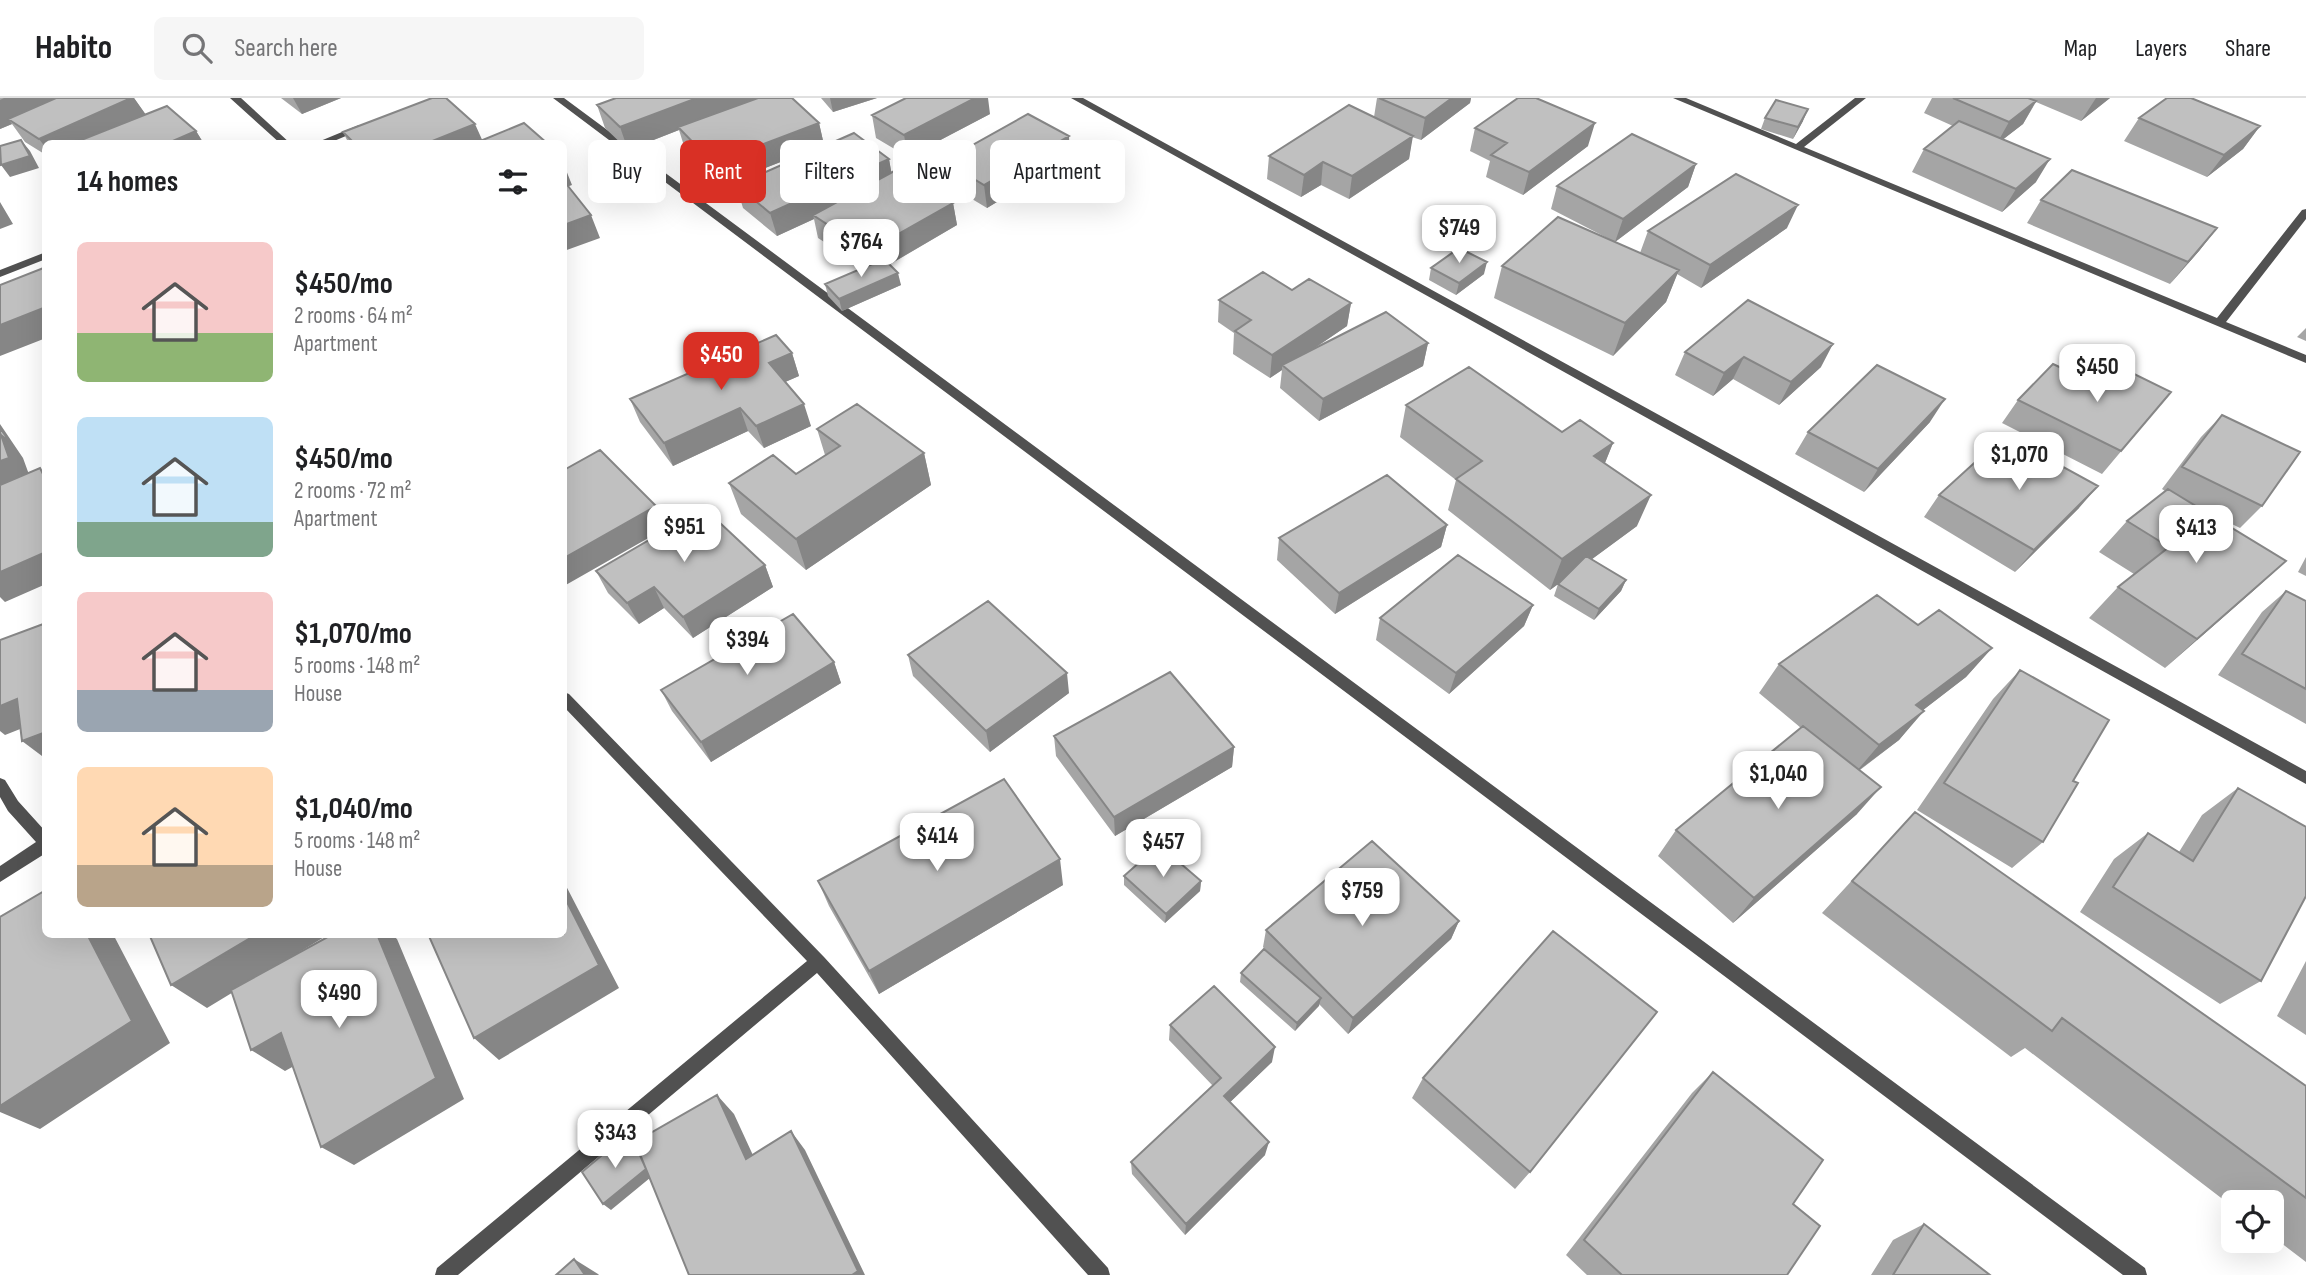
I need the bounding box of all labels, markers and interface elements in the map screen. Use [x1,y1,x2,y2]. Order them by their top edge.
search box [154,17,644,80]
text: Habito [35,28,112,68]
icon: search [178,29,216,67]
text: Search here [234,33,338,64]
text: Map [2064,34,2097,63]
text: Layers [2135,34,2187,63]
text: Share [2225,34,2271,63]
chip: Buy [588,140,666,203]
chip: Rent [680,140,766,203]
chip: Filters [780,140,879,203]
chip: New [893,140,976,203]
chip: Apartment [990,140,1125,203]
icon: filters [494,163,532,201]
text: 14 homes [77,164,178,200]
pin: $749 [1418,206,1500,265]
text: $749 [1438,214,1480,242]
pin: $764 [820,220,902,279]
text: $764 [839,228,883,256]
text: $450/mo [294,266,393,302]
icon: home [133,270,217,354]
text: 2 rooms · 64 m² [294,302,413,330]
text: Apartment [294,330,378,358]
pin: $450 [680,332,762,392]
text: $450 [699,341,743,369]
pin: $450 [2056,344,2138,404]
text: $450 [2075,353,2119,381]
pin: $1,070 [1962,432,2076,492]
text: $450/mo [294,441,393,477]
text: $1,070 [1990,441,2048,469]
icon: home [133,445,217,529]
text: 2 rooms · 72 m² [294,477,412,505]
pin: $951 [643,504,725,564]
text: Apartment [294,505,378,533]
pin: $413 [2155,505,2237,565]
text: $951 [663,513,705,541]
text: $413 [2175,514,2217,542]
text: $1,070/mo [294,616,412,652]
pin: $394 [706,618,788,677]
icon: home [133,620,217,704]
text: $394 [725,626,769,654]
text: 5 rooms · 148 m² [294,652,421,680]
text: House [294,680,342,708]
pin: $1,040 [1721,752,1835,811]
text: $1,040 [1748,760,1808,788]
text: $1,040/mo [294,791,413,827]
icon: home [133,795,217,879]
pin: $414 [896,814,978,873]
pin: $457 [1122,820,1204,879]
text: $414 [916,822,958,850]
text: 5 rooms · 148 m² [294,827,421,855]
text: $457 [1142,828,1184,856]
text: House [294,855,342,883]
pin: $759 [1321,868,1403,928]
text: $759 [1341,877,1383,905]
pin: $490 [298,970,380,1030]
text: $490 [317,979,361,1007]
pin: $343 [574,1110,656,1170]
text: $343 [593,1119,637,1147]
map controls [2221,1190,2284,1253]
button: locate [2221,1190,2284,1253]

